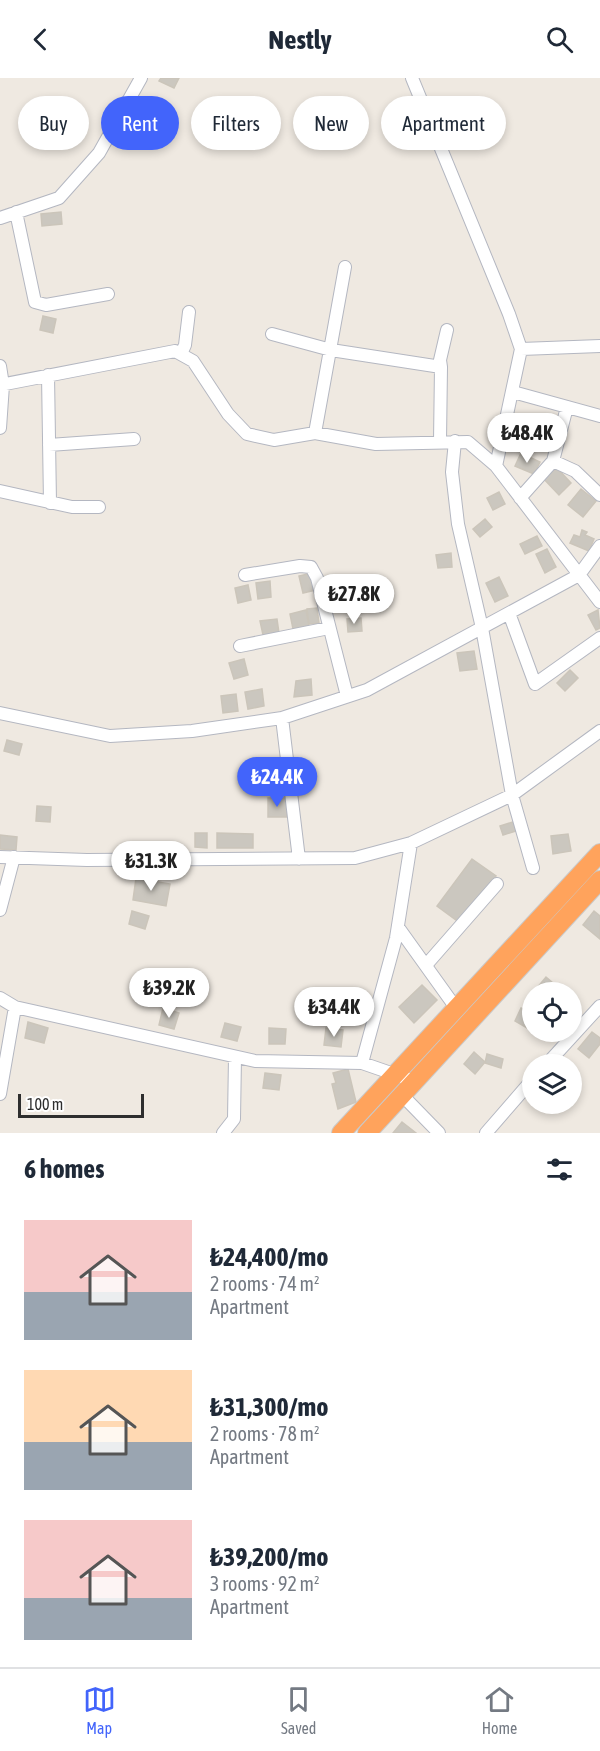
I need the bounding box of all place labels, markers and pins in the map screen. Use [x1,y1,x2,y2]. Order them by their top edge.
pin: ₺48.4K [478,413,576,464]
pin: ₺27.8K [305,574,403,625]
pin: ₺24.4K [228,757,326,808]
pin: ₺31.3K [102,841,200,892]
pin: ₺39.2K [120,968,218,1019]
pin: ₺34.4K [285,987,383,1038]

